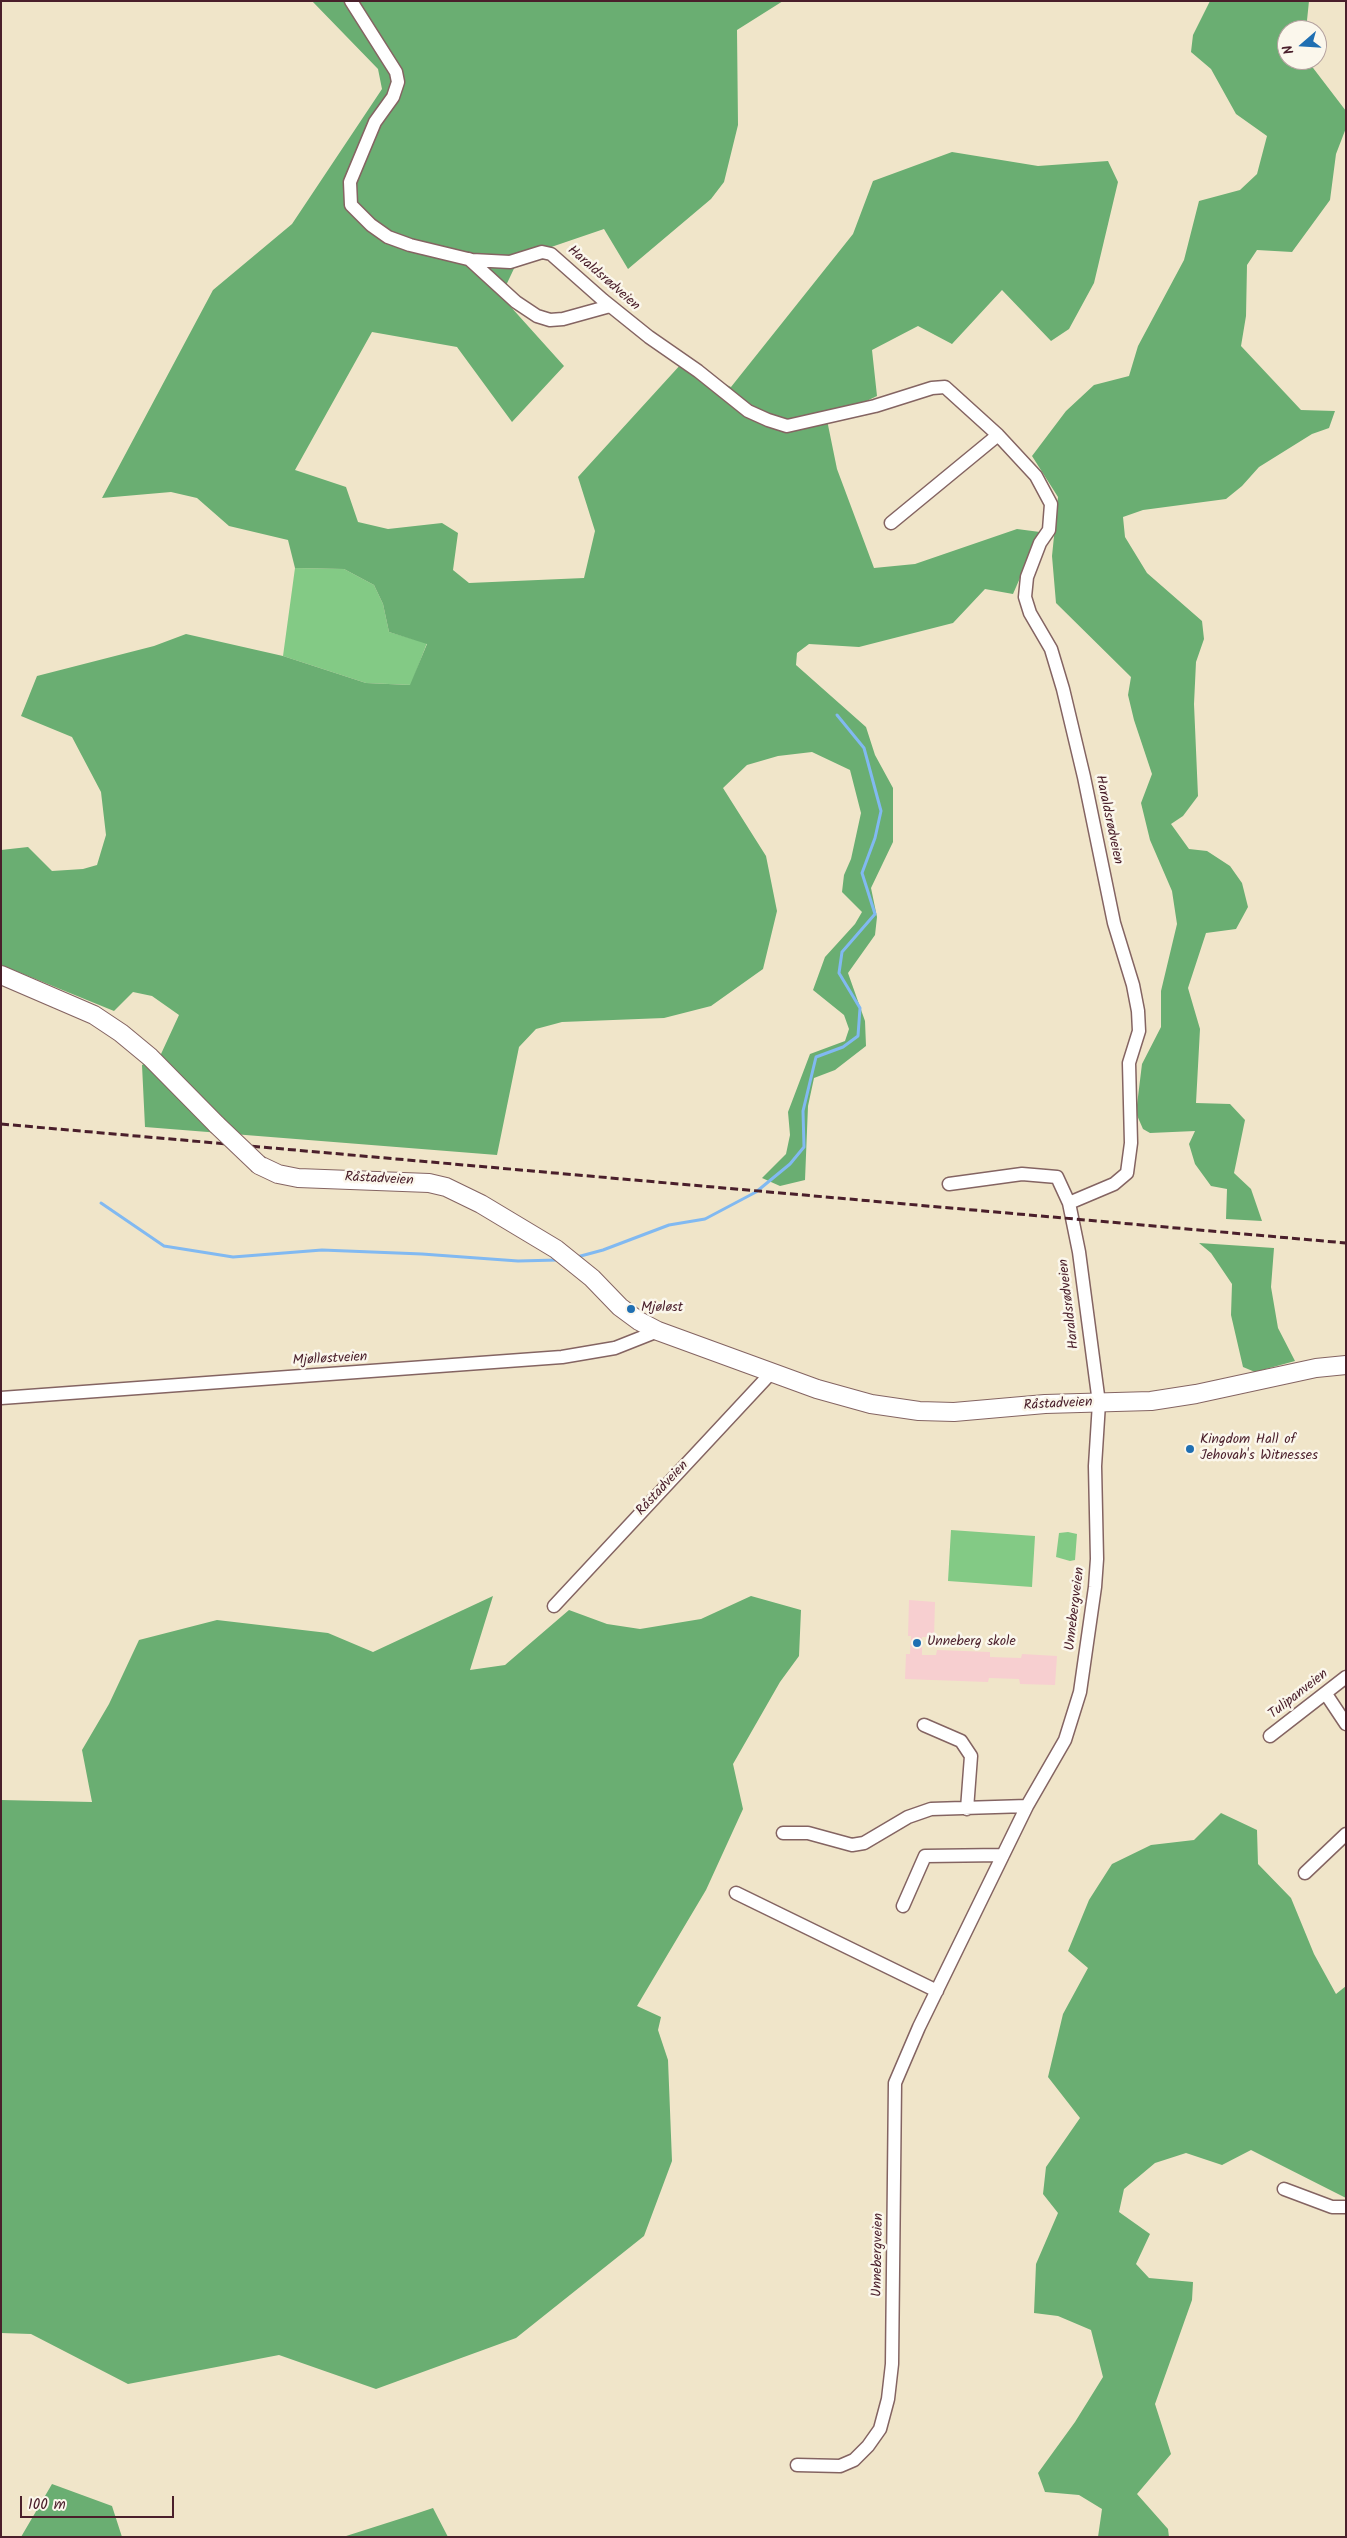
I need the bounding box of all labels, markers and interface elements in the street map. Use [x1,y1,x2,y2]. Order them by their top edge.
north arrow [1277,20,1327,70]
text: N [1277,42,1301,57]
street label: Haraldsrødveien [563,243,643,315]
street label: Haraldsrødveien [1090,774,1126,866]
street label: Råstadveien [344,1170,414,1190]
street label: Haraldsrødveien [1056,1258,1084,1350]
place label: Mjøløst [641,1301,683,1317]
marker: Mjøløst [625,1303,637,1315]
street label: Mjølløstveien [292,1350,368,1370]
street label: Råstadveien [1023,1395,1093,1415]
place label: Kingdom Hall of Jehovah's Witnesses [1200,1433,1318,1465]
marker: Kingdom Hall of Jehovah's Witnesses [1184,1443,1196,1455]
street label: Råstadveien [633,1458,693,1520]
street label: Unnebergveien [1063,1566,1089,1652]
place label: Unneberg skole [927,1635,1016,1651]
marker: Unneberg skole [911,1637,923,1649]
street label: Tulipanveien [1266,1667,1332,1723]
street label: Unnebergveien [870,2213,888,2297]
scale bar [22,2486,176,2518]
text: 100 m [28,2493,66,2517]

